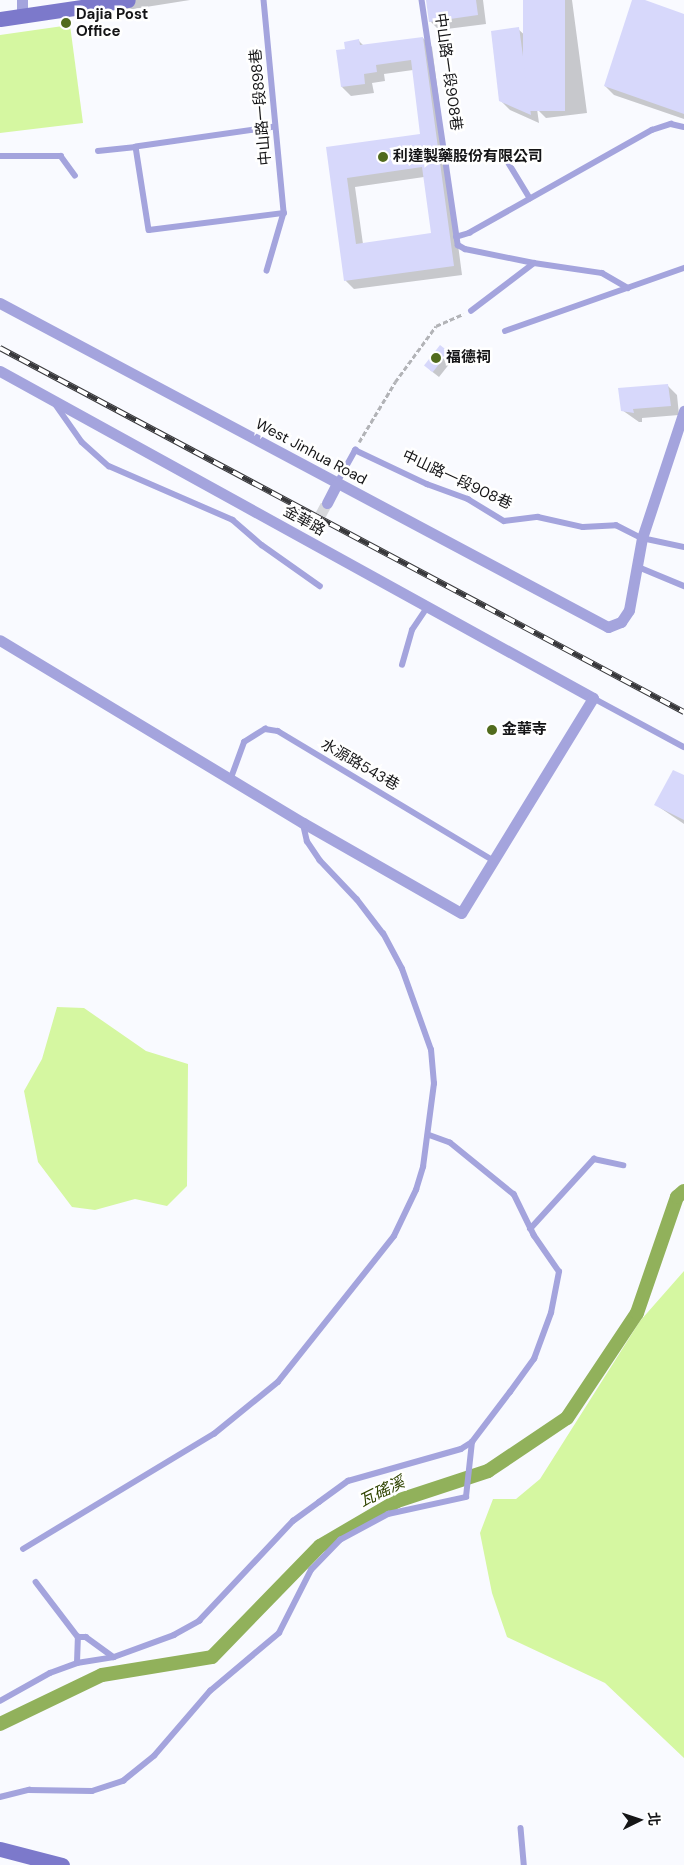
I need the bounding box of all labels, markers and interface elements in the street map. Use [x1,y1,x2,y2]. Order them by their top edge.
place label: Dajia Post Office [76,5,148,40]
street label: 中山路一段908巷 [431,12,465,132]
marker: Dajia Post Office [60,17,72,29]
street label: 中山路一段898巷 [247,48,275,166]
place label: 利達製藥股份有限公司 [393,148,543,166]
marker: 利達製藥股份有限公司 [377,151,389,163]
place label: 福德祠 [446,349,491,367]
marker: 福德祠 [430,352,442,364]
street label: West Jinhua Road [252,415,370,489]
street label: 中山路一段908巷 [399,447,515,513]
street label: 金華路 [280,502,328,540]
place label: 金華寺 [502,721,547,739]
marker: 金華寺 [486,724,498,736]
street label: 水源路543巷 [318,735,402,795]
water label: 瓦磘溪 [356,1473,408,1511]
north arrow [614,1795,664,1845]
text: 北 [644,1811,663,1827]

